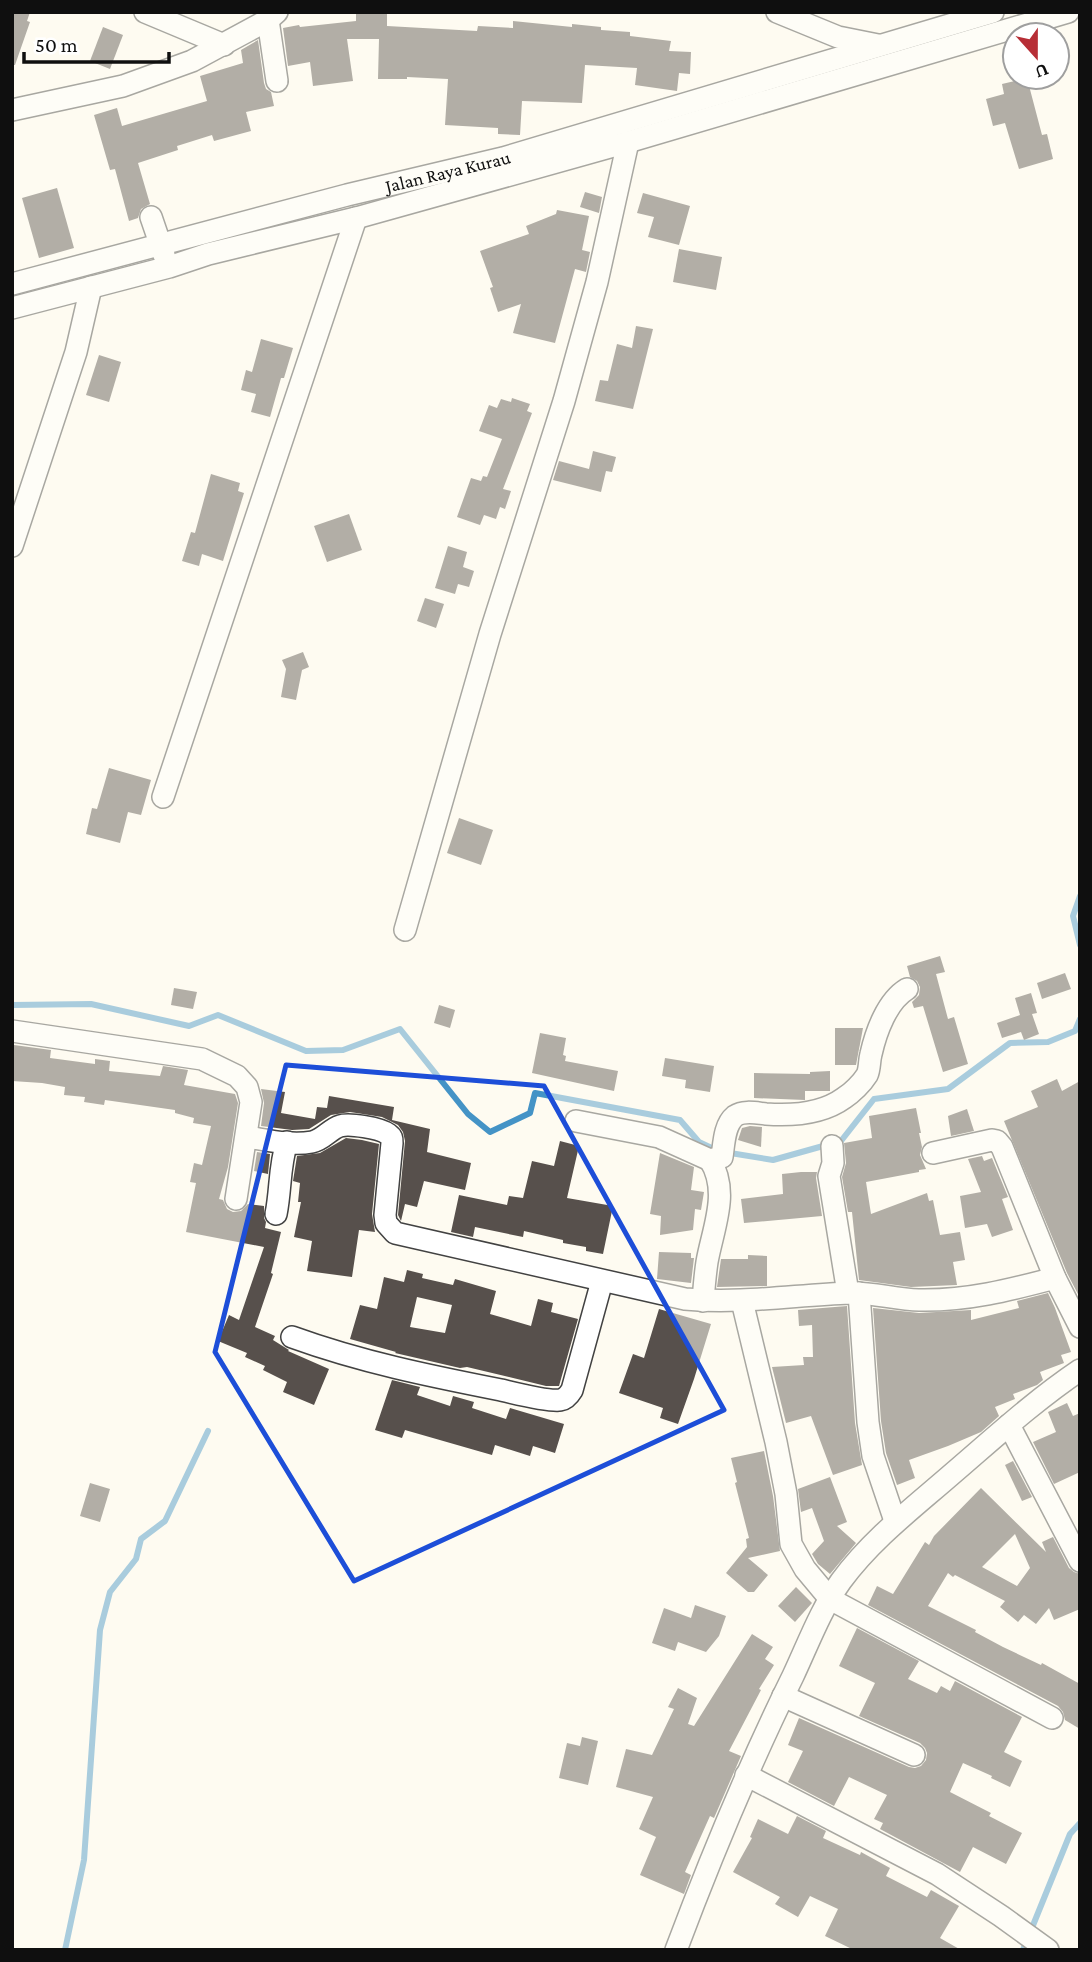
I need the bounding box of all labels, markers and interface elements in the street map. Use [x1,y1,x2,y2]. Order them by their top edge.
scale bar [24,21,170,65]
north arrow [1001,21,1071,91]
text: 50 m [35,33,78,57]
text: U [1032,59,1052,84]
street label: Jalan Raya Kurau [381,146,513,197]

